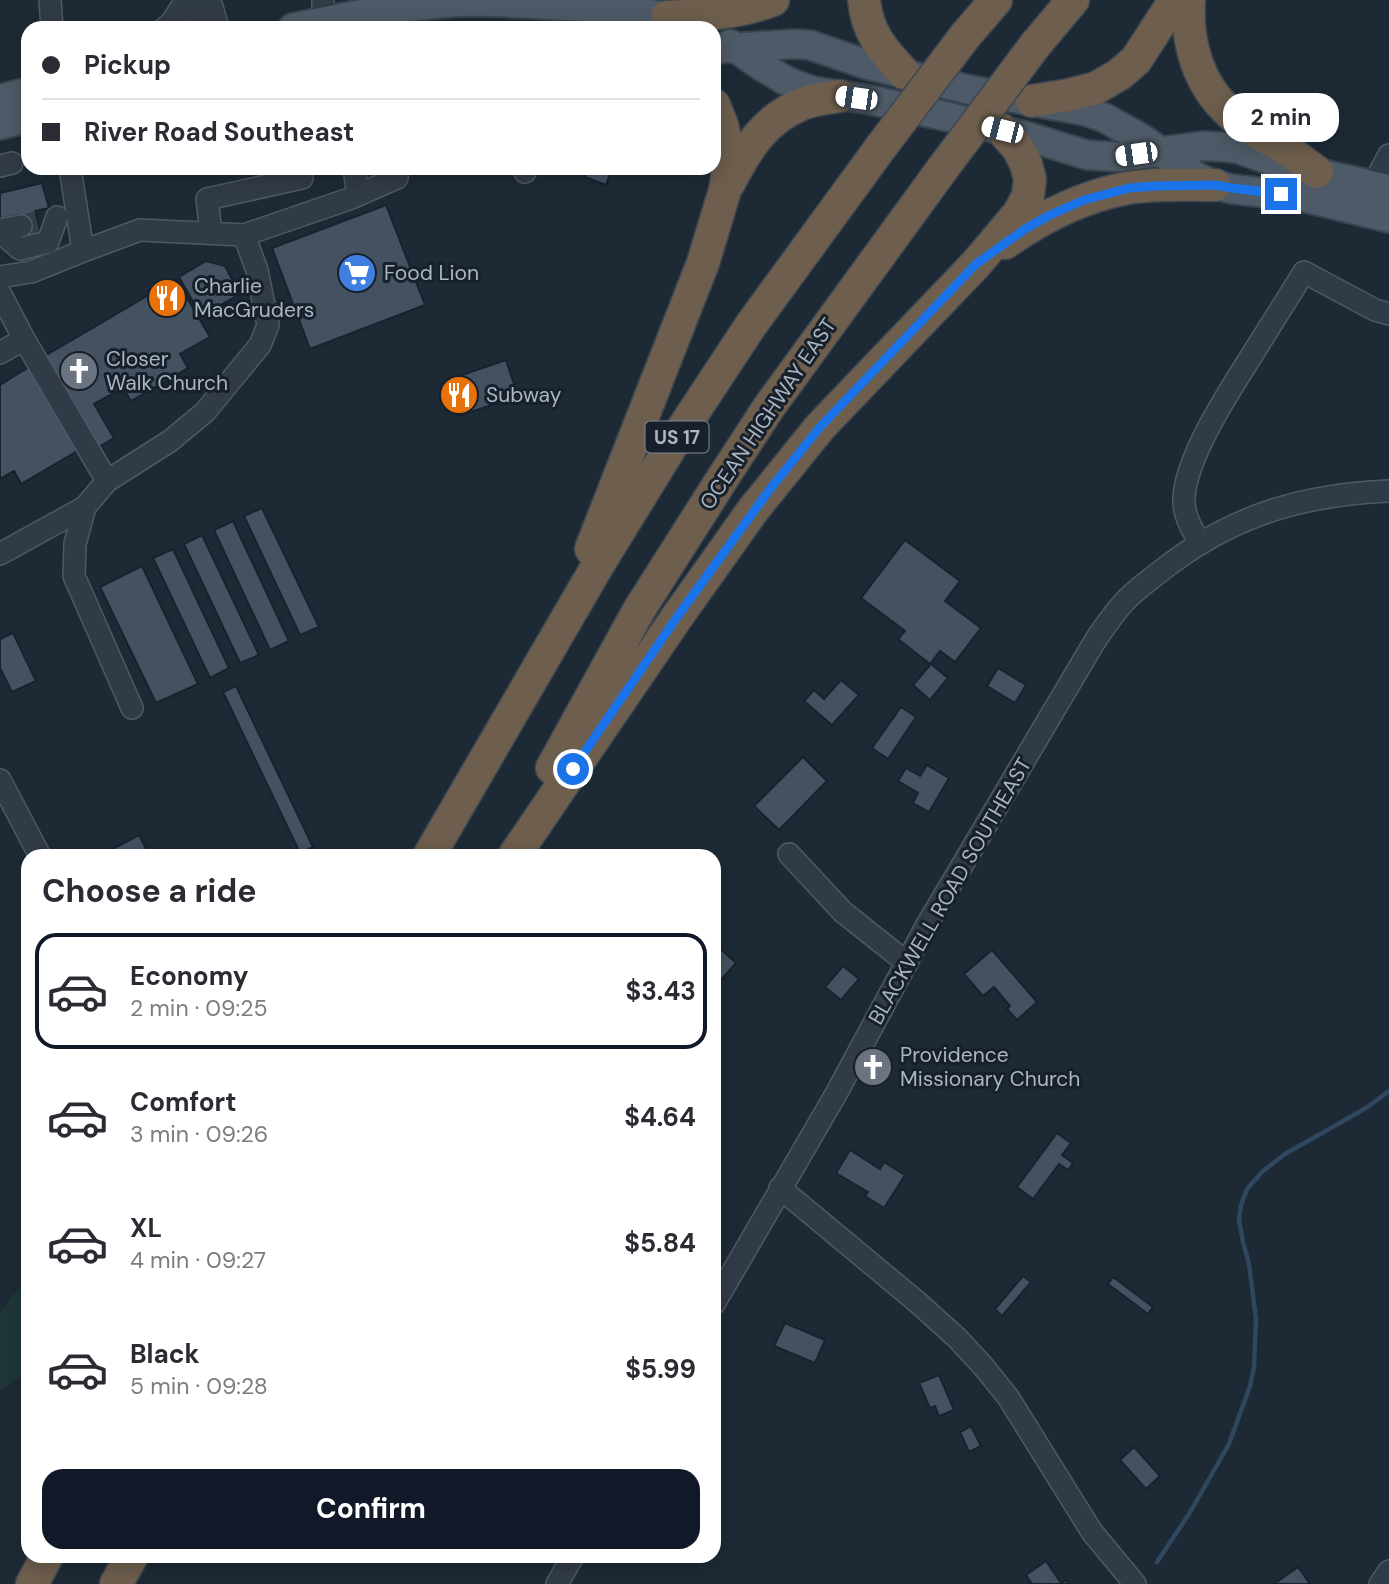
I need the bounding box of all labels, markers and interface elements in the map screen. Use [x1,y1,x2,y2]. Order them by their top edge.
text: Pickup [84,48,171,82]
car [834,85,879,111]
callout: 2 min [1223,92,1339,142]
text: 2 min [1251,102,1311,132]
text: River Road Southeast [84,115,354,149]
car [980,115,1025,145]
car [1114,141,1159,167]
route end [1265,178,1297,210]
supermarket icon: Food Lion [336,252,378,294]
place label: Food Lion [384,259,479,287]
place label: Charlie MacGruders [194,272,314,324]
restaurant icon: Charlie MacGruders [146,277,188,319]
street label: OCEAN HIGHWAY EAST [693,313,843,515]
place label: Closer Walk Church [106,345,228,397]
church icon: Closer Walk Church [58,350,100,392]
restaurant icon: Subway [438,374,480,416]
place label: Subway [486,381,562,409]
road number: US 17 [646,422,708,452]
street label: BLACKWELL ROAD SOUTHEAST [862,752,1038,1029]
route start [557,753,589,785]
text: Choose a ride [42,870,257,912]
text: Economy [130,959,248,993]
icon: car [46,960,109,1023]
text: $3.43 [625,974,696,1008]
text: 2 min · 09:25 [130,993,267,1023]
place label: Providence Missionary Church [900,1041,1080,1093]
church icon: Providence Missionary Church [852,1046,894,1088]
text: Comfort [130,1085,236,1119]
icon: car [46,1086,109,1149]
text: $4.64 [624,1100,696,1134]
text: 3 min · 09:26 [130,1119,268,1149]
text: XL [130,1211,162,1245]
icon: car [46,1212,109,1275]
text: $5.84 [624,1226,696,1260]
text: 4 min · 09:27 [130,1245,266,1275]
text: Black [130,1337,200,1371]
icon: car [46,1338,109,1401]
text: $5.99 [625,1352,696,1386]
text: 5 min · 09:28 [130,1371,268,1401]
button: Confirm [42,1469,700,1549]

